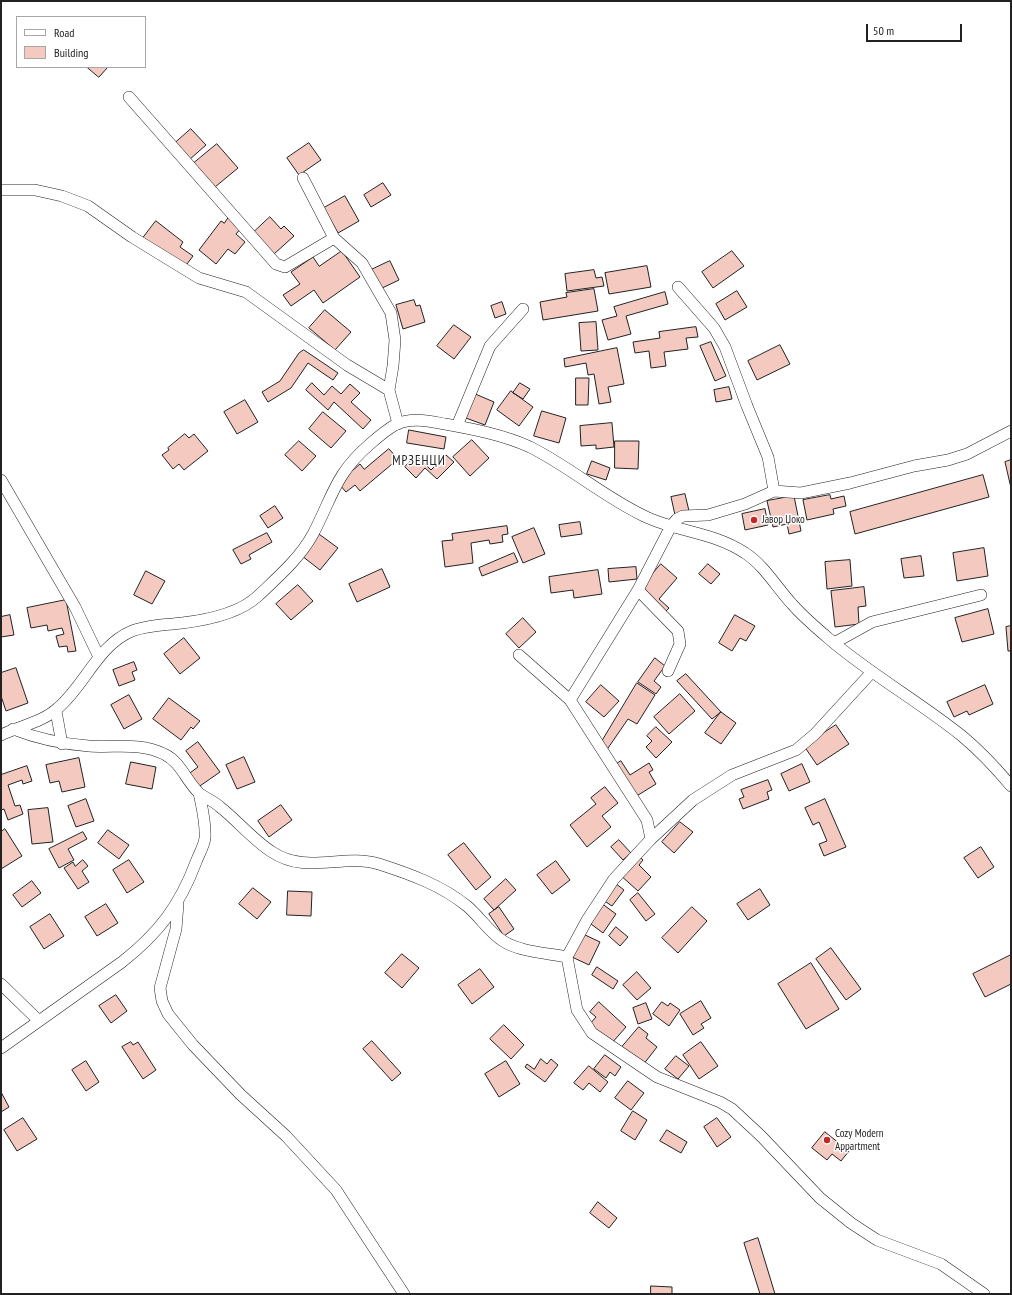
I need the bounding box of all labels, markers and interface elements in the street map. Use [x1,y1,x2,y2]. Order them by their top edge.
legend [16,16,146,68]
scale bar [868,16,964,42]
text: 50 m [873,23,894,38]
text: Road [54,25,74,40]
text: Building [54,45,89,60]
district label: МРЗЕНЦИ [392,453,446,469]
place label: Јавор Џоко [762,513,805,527]
marker: Јавор Џоко [749,515,759,525]
place label: Cozy Modern Appartment [835,1127,884,1153]
marker: Cozy Modern Appartment [822,1135,832,1145]

